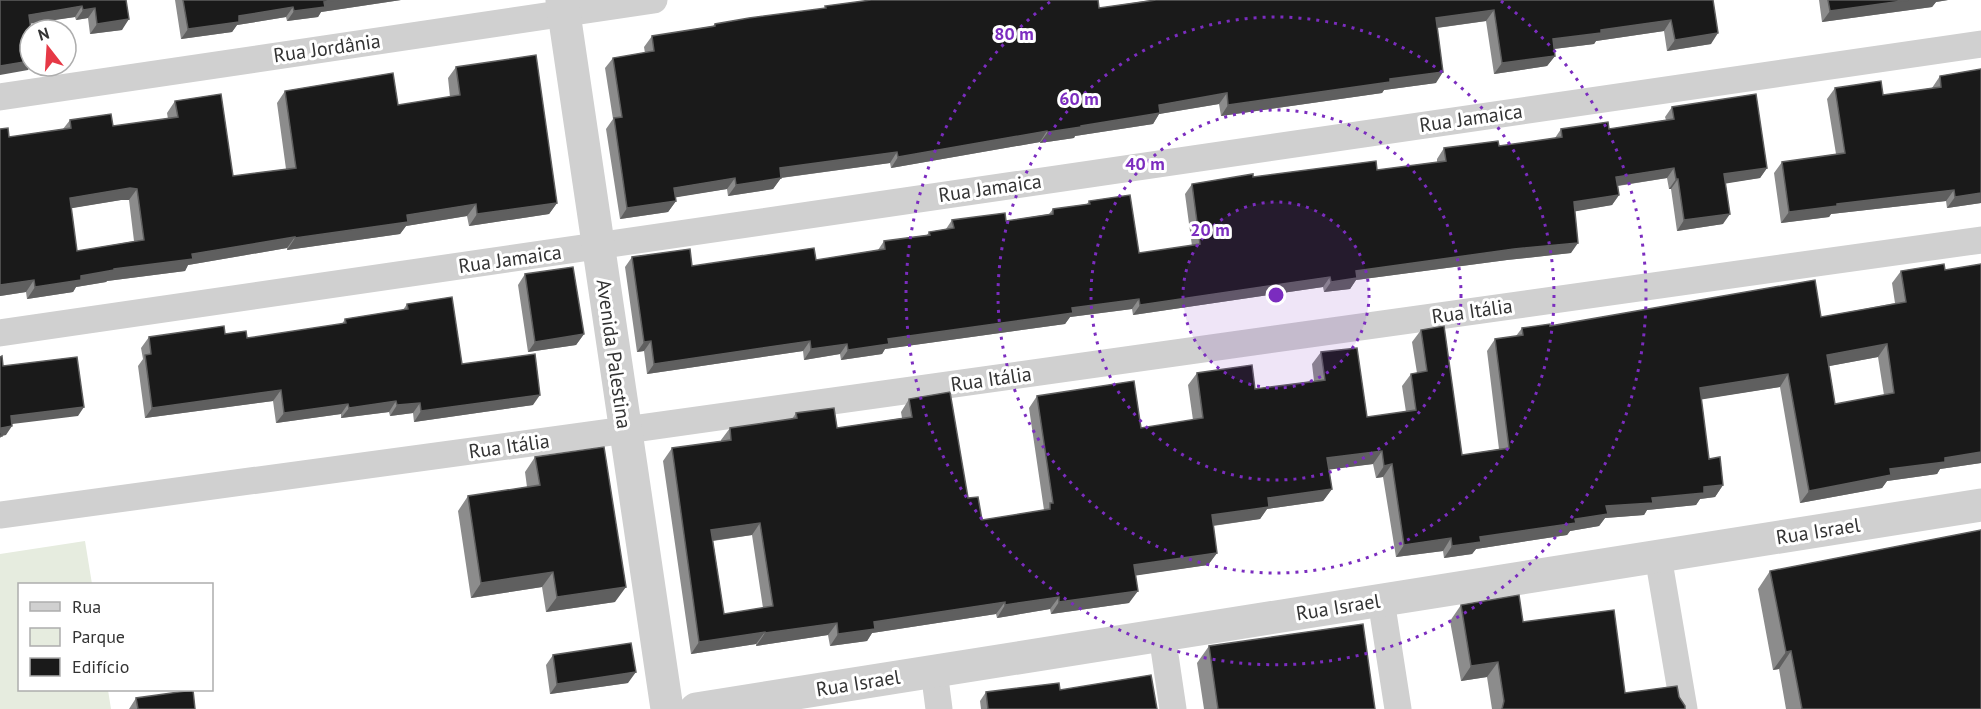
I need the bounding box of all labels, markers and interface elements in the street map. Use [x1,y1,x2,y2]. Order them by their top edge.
north arrow [18,18,78,78]
text: 80 m [994,22,1034,45]
text: N [36,23,52,45]
street label: Rua Jordânia [272,28,382,68]
text: 60 m [1059,87,1099,110]
street label: Rua Jamaica [1418,98,1524,138]
text: 40 m [1125,152,1165,175]
street label: Rua Jamaica [937,168,1043,208]
text: 20 m [1190,218,1230,241]
street label: Rua Jamaica [457,239,563,279]
street label: Avenida Palestina [591,278,637,430]
centre of rings [1266,285,1286,305]
street label: Rua Itália [1430,292,1514,330]
street label: Rua Itália [949,360,1033,398]
street label: Rua Itália [467,427,551,465]
street label: Rua Israel [1774,512,1862,550]
legend [18,583,213,691]
street label: Rua Israel [1294,588,1382,626]
text: Rua [72,595,101,618]
text: Parque [72,625,125,648]
text: Edifício [72,655,129,678]
street label: Rua Israel [814,664,902,702]

